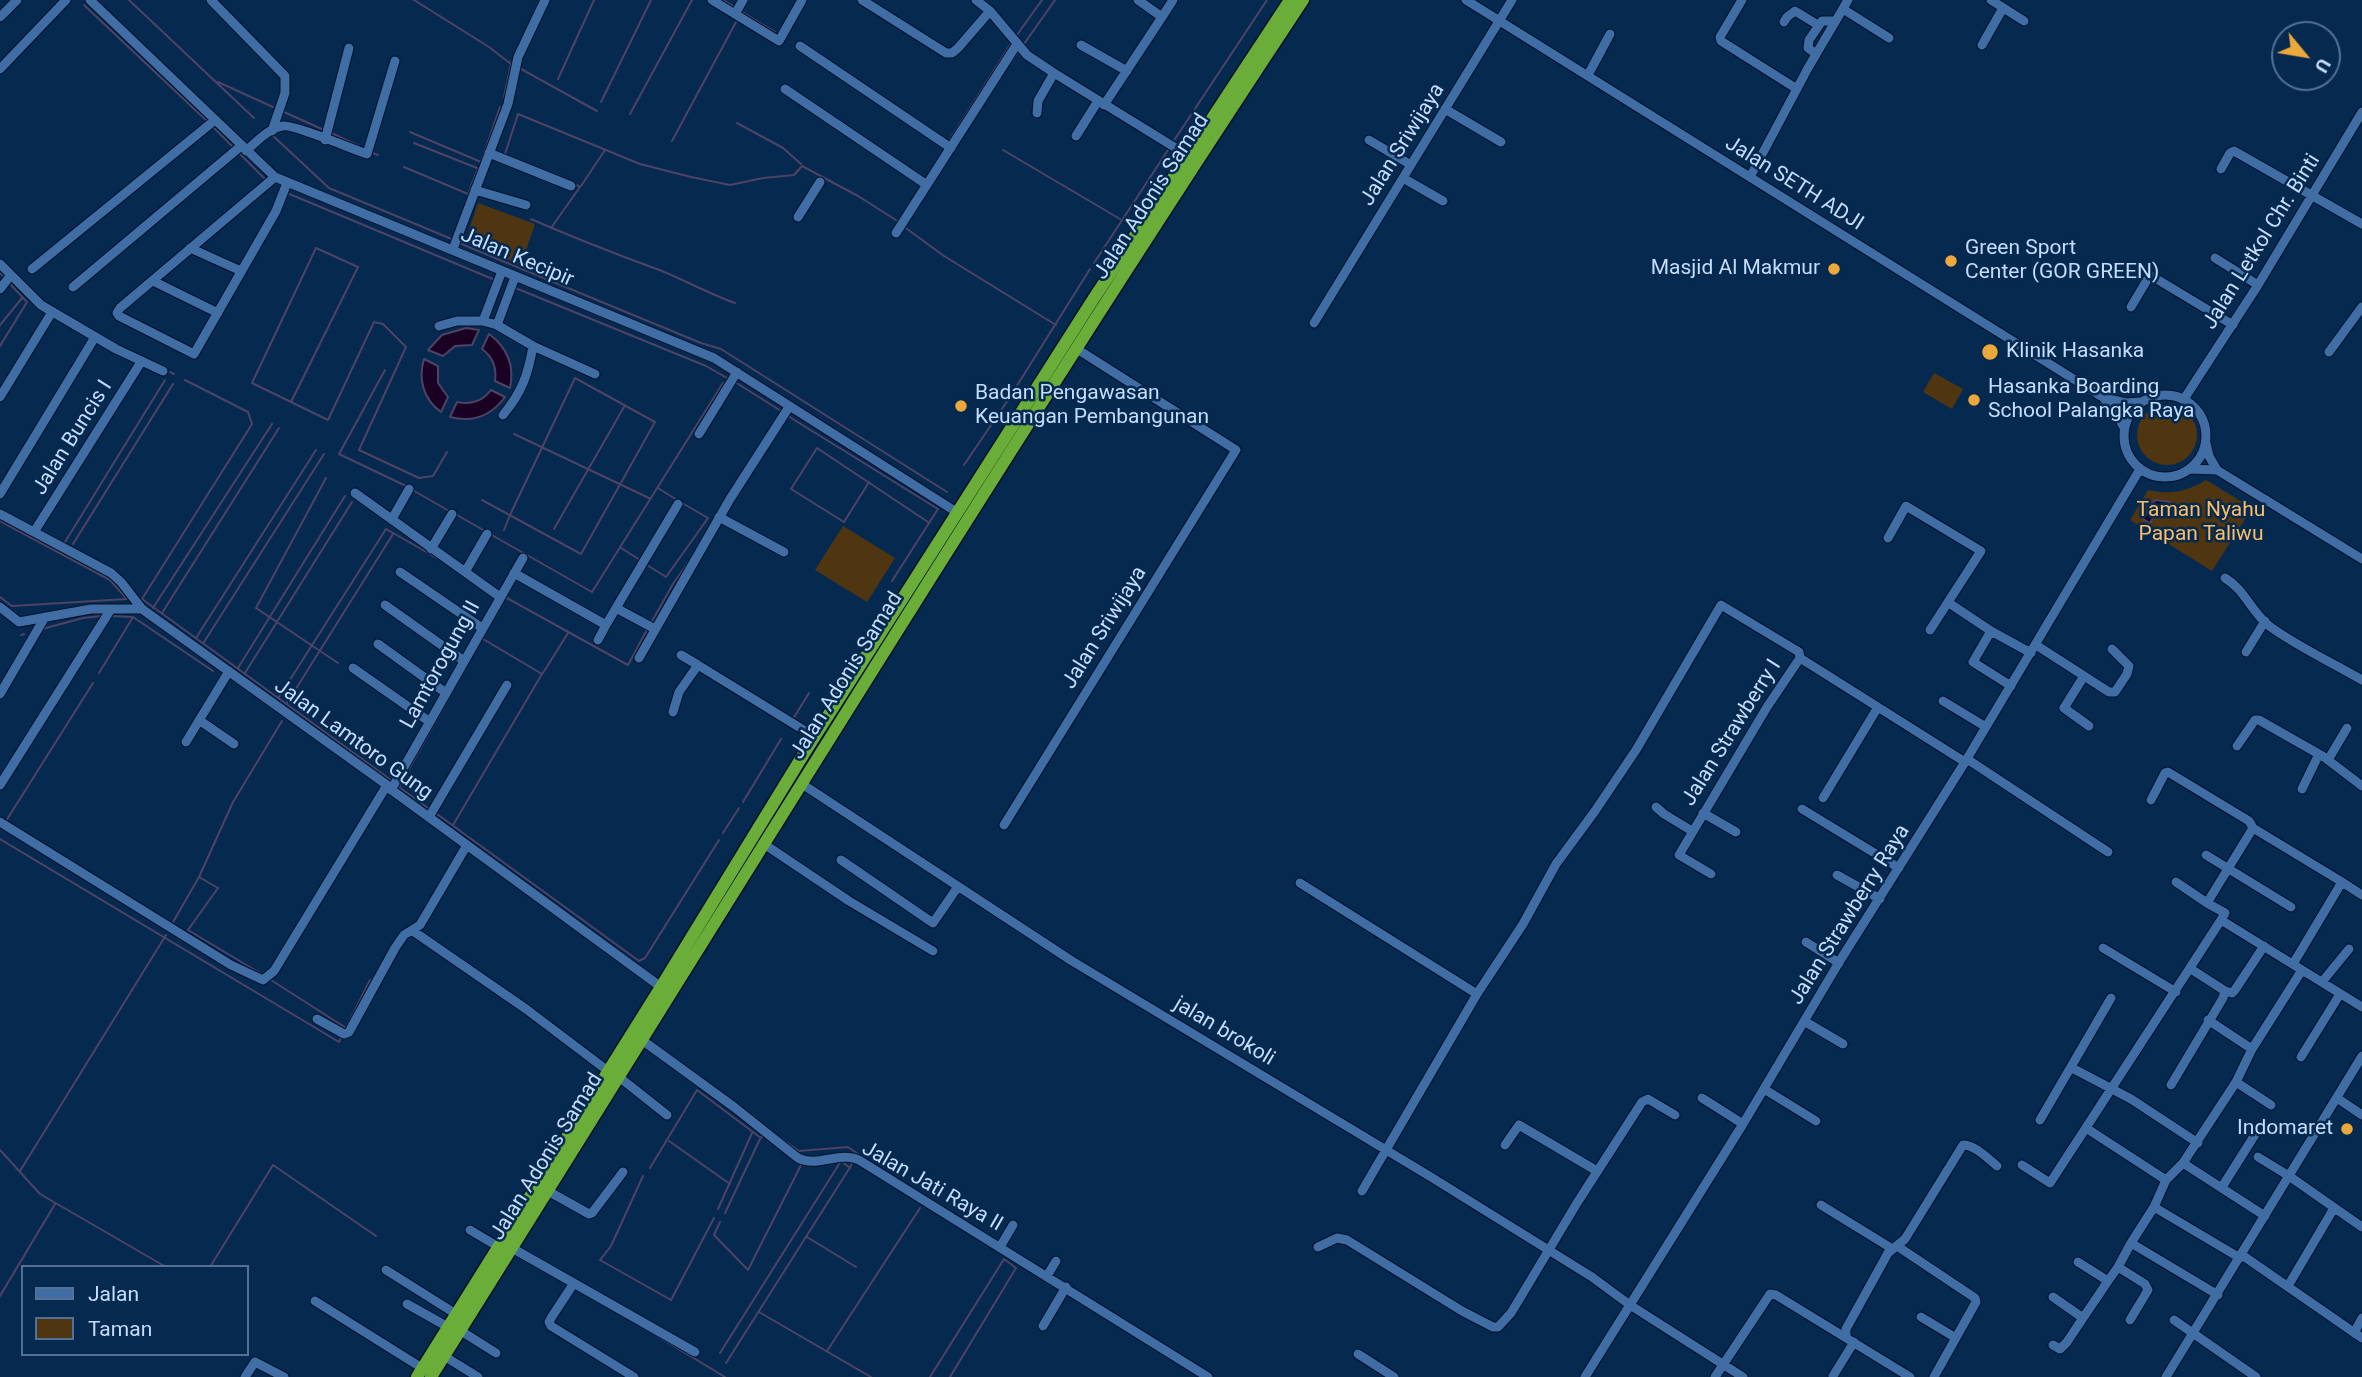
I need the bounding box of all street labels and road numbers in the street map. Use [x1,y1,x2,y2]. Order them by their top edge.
street label: Jalan Sriwijaya [1355,79,1451,211]
street label: Jalan Adonis Samad [1089,110,1215,284]
street label: Jalan SETH ADJI [1720,131,1868,237]
street label: Jalan Letkol Chr. Binti [2198,150,2326,334]
street label: Jalan Kecipir [457,223,577,293]
street label: Jalan Buncis I [28,376,118,500]
street label: Jalan Sriwijaya [1057,562,1153,694]
street label: Jalan Adonis Samad [785,588,909,764]
street label: Lamtorogung II [396,597,486,733]
street label: Jalan Strawberry I [1677,655,1787,811]
street label: Jalan Lamtoro Gung [269,674,437,806]
street label: Jalan Strawberry Raya [1784,820,1916,1010]
street label: jalan brokoli [1169,992,1279,1072]
street label: Jalan Adonis Samad [485,1069,609,1245]
street label: Jalan Jati Raya II [857,1136,1007,1238]

